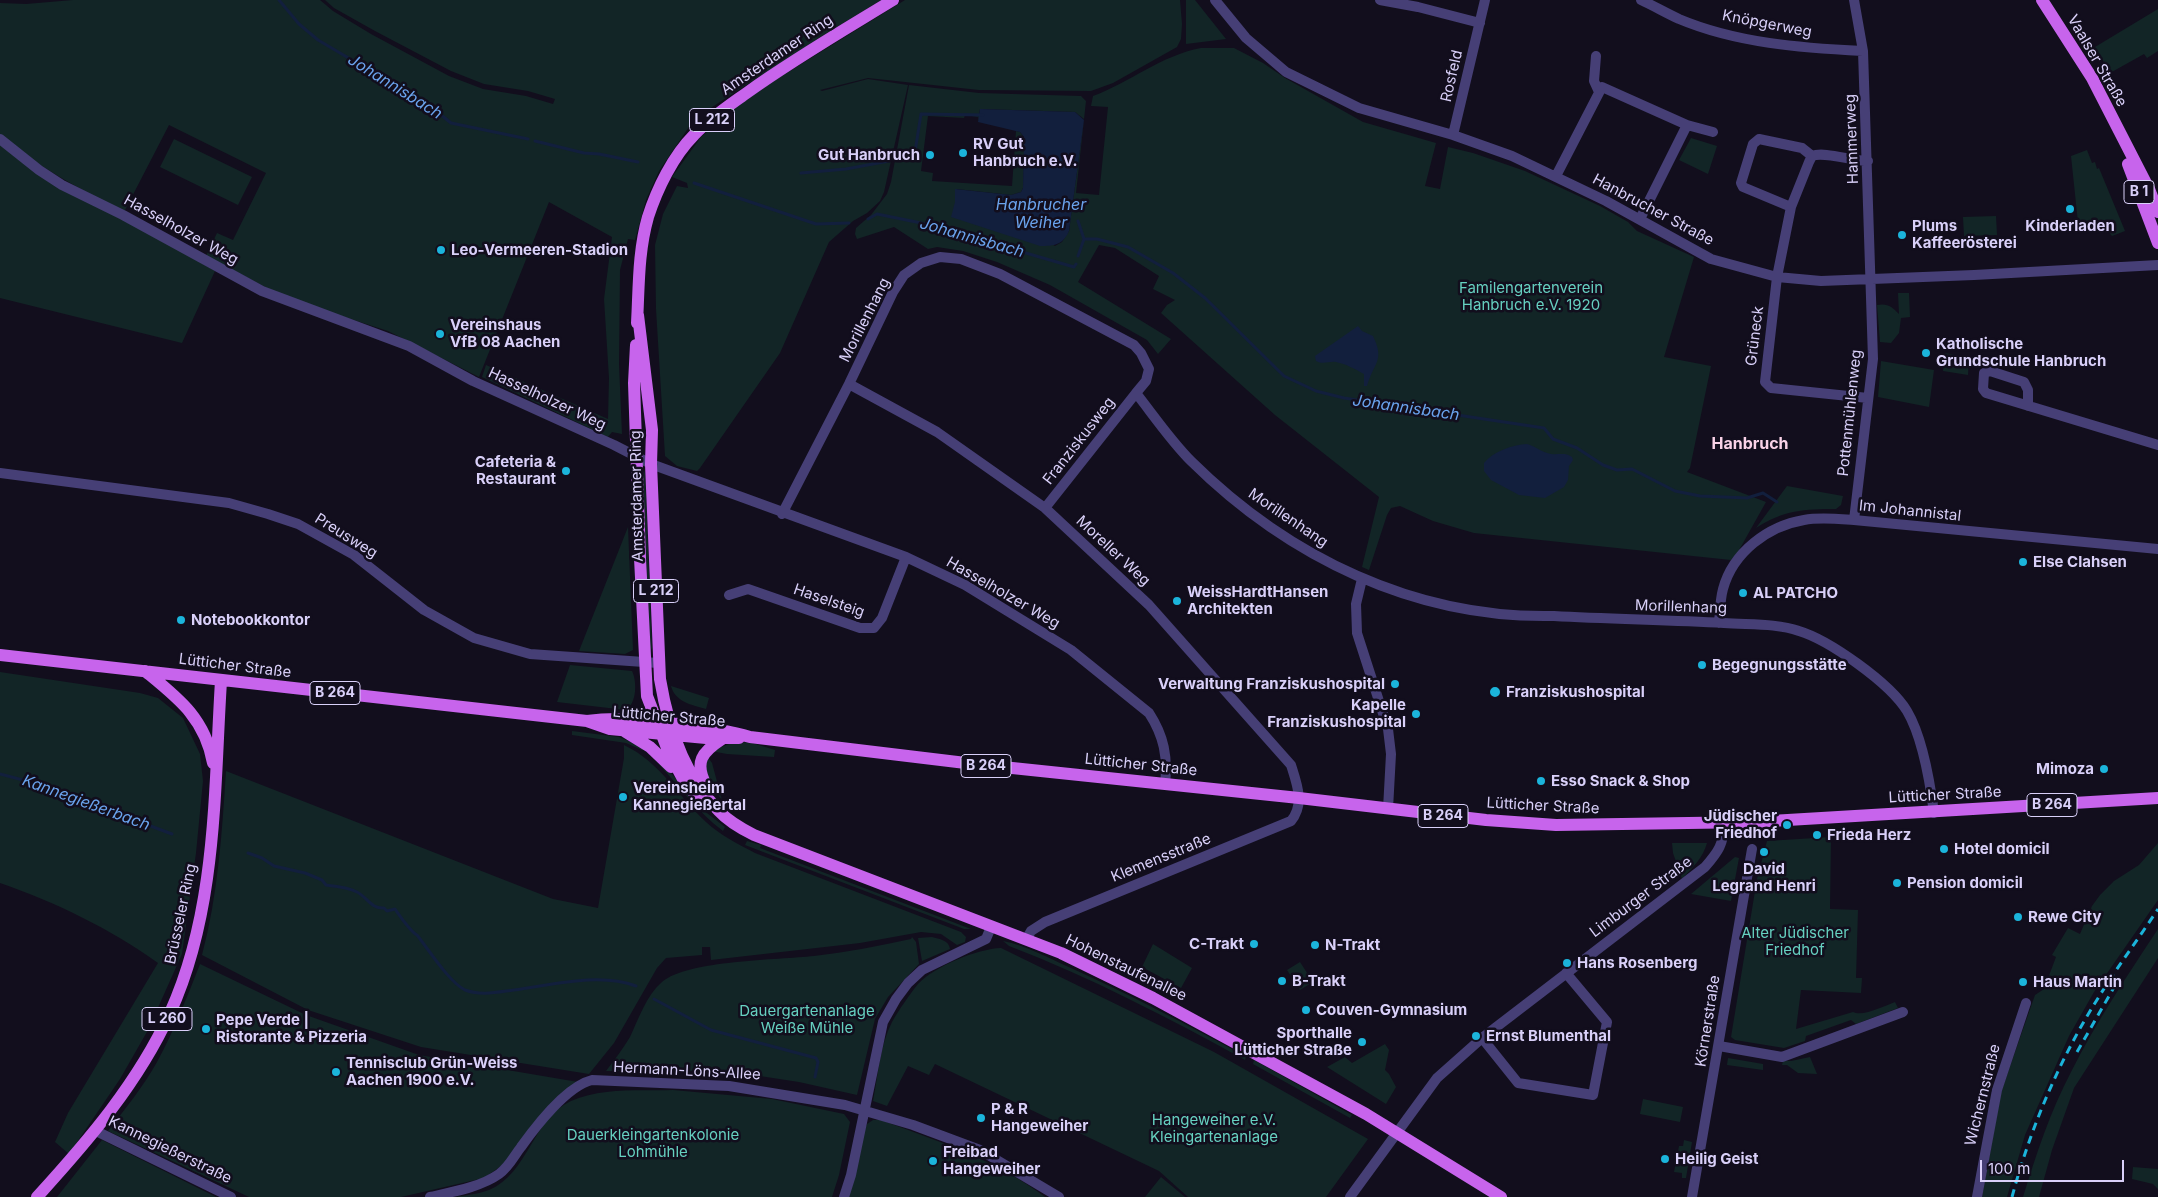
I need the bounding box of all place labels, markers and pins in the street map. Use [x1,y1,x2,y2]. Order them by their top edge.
place label: RV Gut Hanbruch e.V. [973,135,1078,170]
place label: Gut Hanbruch [818,146,920,164]
marker: RV Gut Hanbruch e.V. [957,147,969,159]
marker: Gut Hanbruch [924,149,936,161]
marker: Kinderladen [2064,203,2076,215]
place label: Plums Kaffeerösterei [1912,217,2017,252]
place label: Kinderladen [2025,217,2115,235]
marker: Plums Kaffeerösterei [1896,229,1908,241]
place label: Leo-Vermeeren-Stadion [451,241,628,259]
marker: Leo-Vermeeren-Stadion [435,244,447,256]
place label: Vereinshaus VfB 08 Aachen [450,316,560,351]
marker: Vereinshaus VfB 08 Aachen [434,328,446,340]
place label: Katholische Grundschule Hanbruch [1936,335,2106,370]
marker: Katholische Grundschule Hanbruch [1920,347,1932,359]
place label: Cafeteria & Restaurant [475,453,556,488]
marker: Cafeteria & Restaurant [560,465,572,477]
place label: Else Clahsen [2033,553,2127,571]
marker: Else Clahsen [2017,556,2029,568]
place label: WeissHardtHansen Architekten [1187,583,1328,618]
place label: AL PATCHO [1753,584,1838,602]
marker: AL PATCHO [1737,587,1749,599]
marker: WeissHardtHansen Architekten [1171,595,1183,607]
place label: Notebookkontor [191,611,310,629]
marker: Notebookkontor [175,614,187,626]
place label: Begegnungsstätte [1712,656,1847,674]
marker: Begegnungsstätte [1696,659,1708,671]
place label: Verwaltung Franziskushospital [1158,675,1385,693]
marker: Verwaltung Franziskushospital [1389,678,1401,690]
place label: Franziskushospital [1506,683,1645,701]
marker: Franziskushospital [1488,685,1502,699]
place label: Kapelle Franziskushospital [1267,696,1406,731]
marker: Kapelle Franziskushospital [1410,708,1422,720]
place label: Mimoza [2036,760,2094,778]
marker: Mimoza [2098,763,2110,775]
place label: Esso Snack & Shop [1551,772,1690,790]
marker: Esso Snack & Shop [1535,775,1547,787]
place label: Vereinsheim Kannegießertal [633,779,746,814]
marker: Vereinsheim Kannegießertal [617,791,629,803]
place label: Jüdischer Friedhof [1704,807,1777,842]
marker: Jüdischer Friedhof [1781,819,1793,831]
place label: Frieda Herz [1827,826,1911,844]
marker: Frieda Herz [1811,829,1823,841]
place label: Hotel domicil [1954,840,2050,858]
marker: Hotel domicil [1938,843,1950,855]
marker: David Legrand Henri [1758,846,1770,858]
place label: David Legrand Henri [1712,860,1816,895]
place label: Pension domicil [1907,874,2023,892]
marker: Pension domicil [1891,877,1903,889]
place label: Rewe City [2028,908,2101,926]
marker: Rewe City [2012,911,2024,923]
place label: C-Trakt [1189,935,1244,953]
place label: N-Trakt [1325,936,1380,954]
marker: C-Trakt [1248,938,1260,950]
marker: N-Trakt [1309,939,1321,951]
place label: Hans Rosenberg [1577,954,1697,972]
marker: Hans Rosenberg [1561,957,1573,969]
place label: B-Trakt [1292,972,1346,990]
place label: Haus Martin [2033,973,2122,991]
marker: B-Trakt [1276,975,1288,987]
marker: Haus Martin [2017,976,2029,988]
place label: Couven-Gymnasium [1316,1001,1467,1019]
marker: Couven-Gymnasium [1300,1004,1312,1016]
place label: Pepe Verde | Ristorante & Pizzeria [216,1011,367,1046]
marker: Pepe Verde | Ristorante & Pizzeria [200,1023,212,1035]
place label: Sporthalle Lütticher Straße [1234,1024,1352,1059]
place label: Ernst Blumenthal [1486,1027,1611,1045]
marker: Ernst Blumenthal [1470,1030,1482,1042]
marker: Sporthalle Lütticher Straße [1356,1036,1368,1048]
place label: Tennisclub Grün-Weiss Aachen 1900 e.V. [346,1054,517,1089]
marker: Tennisclub Grün-Weiss Aachen 1900 e.V. [330,1066,342,1078]
place label: P & R Hangeweiher [991,1100,1088,1135]
marker: P & R Hangeweiher [975,1112,987,1124]
place label: Freibad Hangeweiher [943,1143,1040,1178]
place label: Heilig Geist [1675,1150,1759,1168]
marker: Heilig Geist [1659,1153,1671,1165]
marker: Freibad Hangeweiher [927,1155,939,1167]

